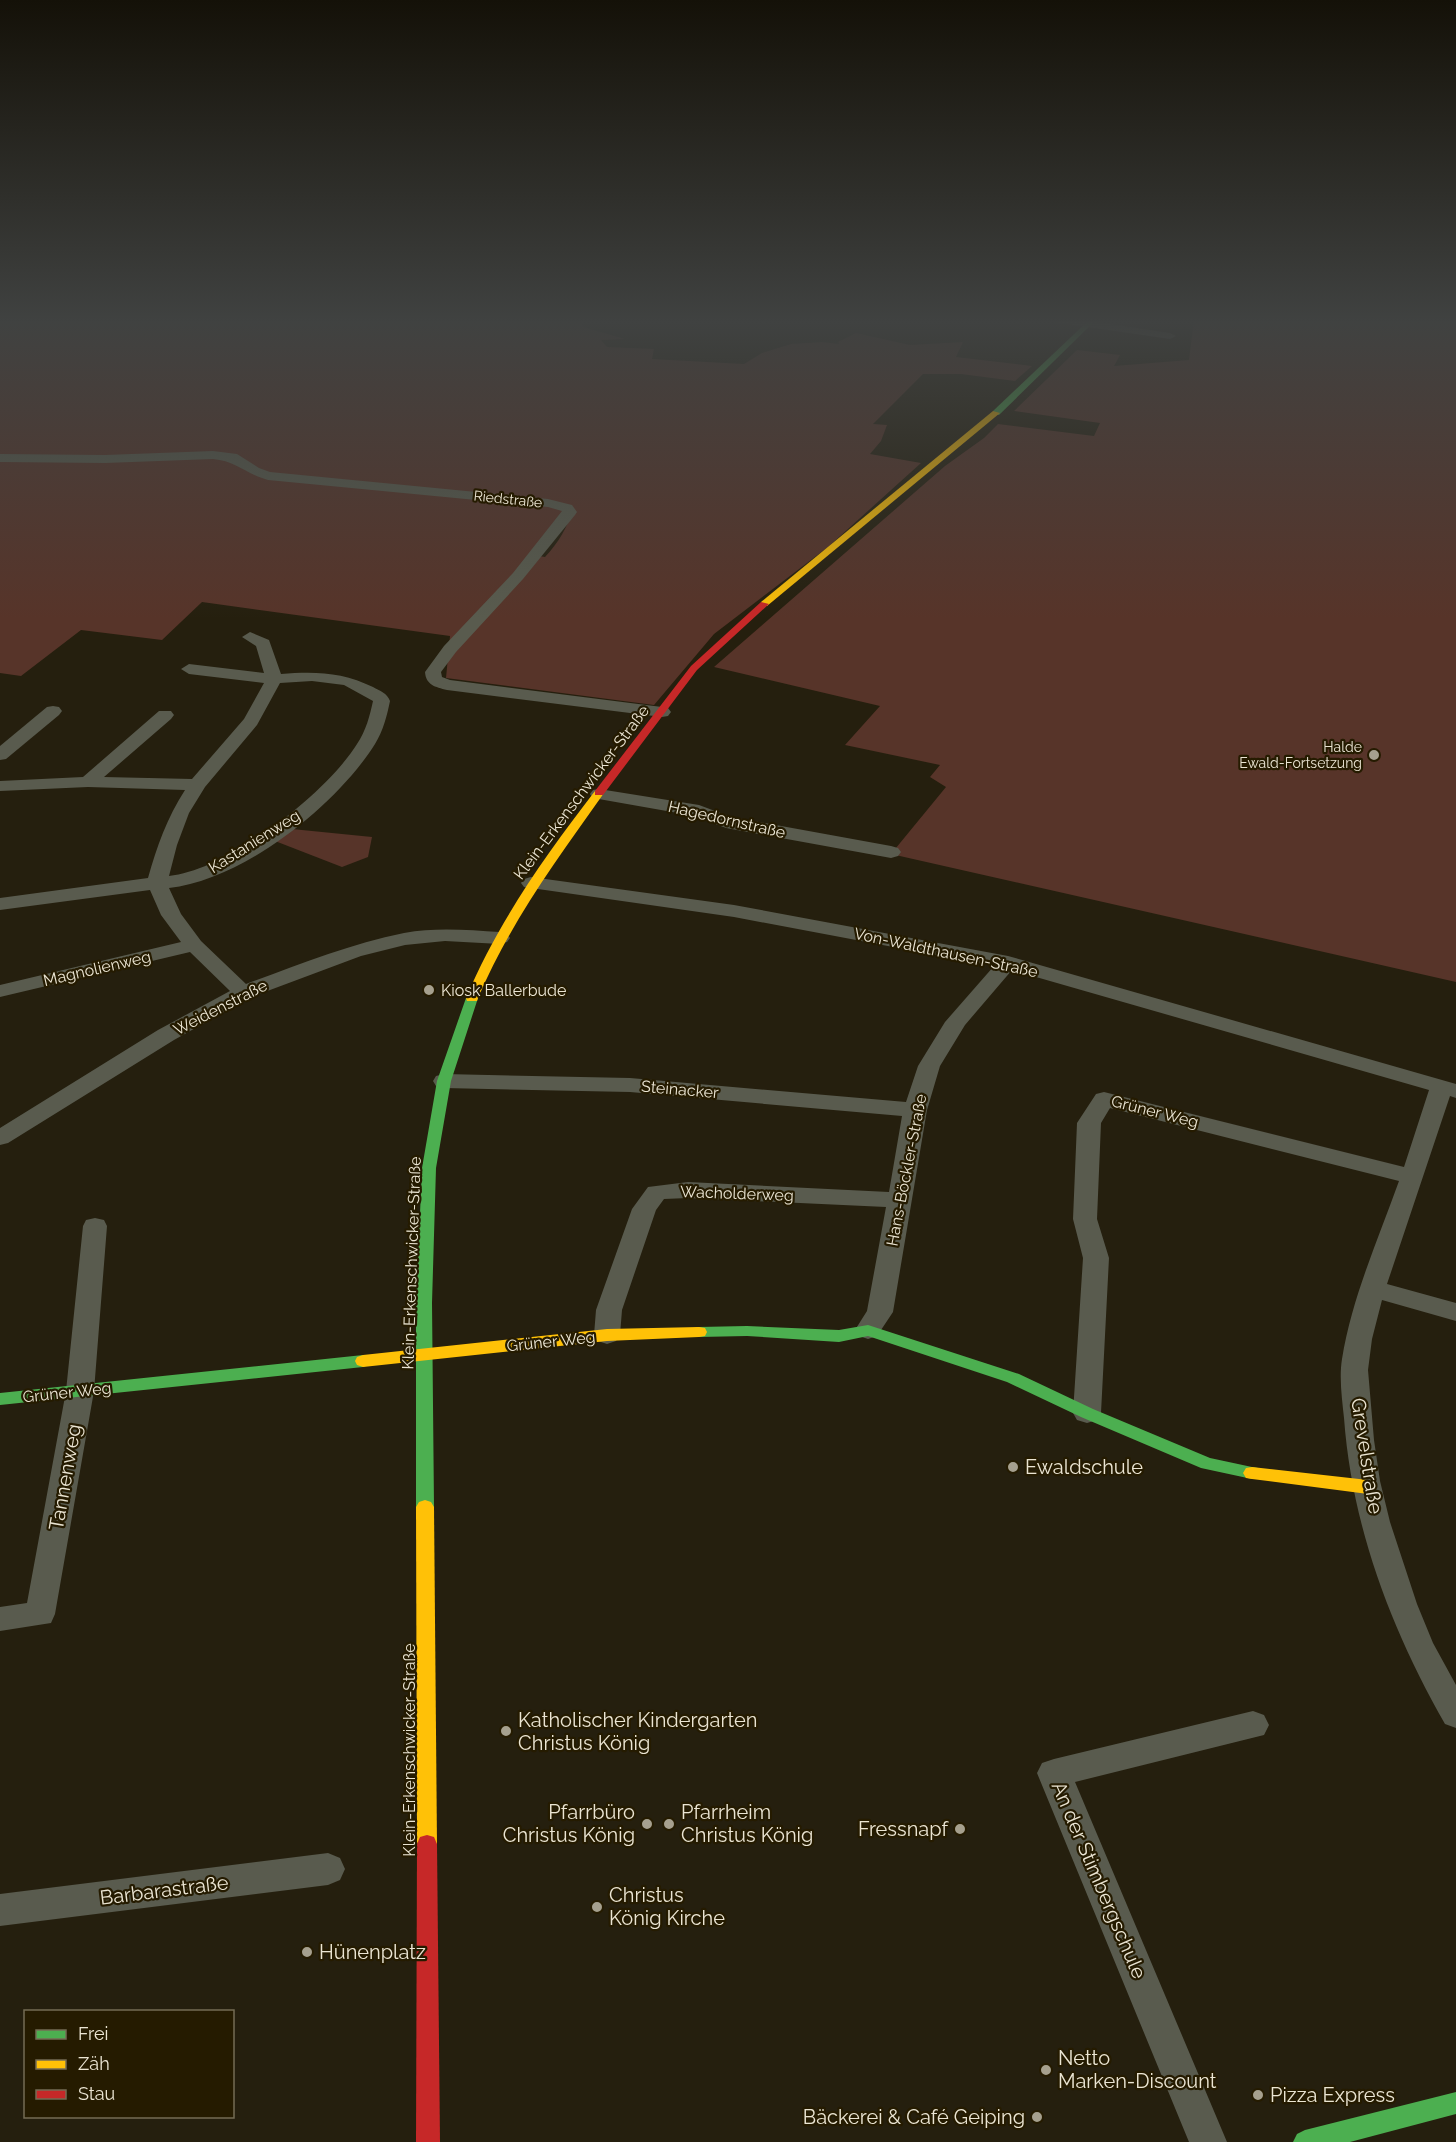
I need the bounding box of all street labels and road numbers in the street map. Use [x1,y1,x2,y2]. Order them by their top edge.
street label: Riedstraße [473,487,543,511]
street label: Klein-Erkenschwicker-Straße [510,701,653,883]
street label: Hagedornstraße [666,797,787,842]
street label: Kastanienweg [205,806,303,877]
street label: Von-Waldthausen-Straße [852,924,1039,981]
street label: Magnolienweg [41,947,153,990]
street label: Weidenstraße [170,976,270,1039]
street label: Steinacker [640,1077,720,1102]
street label: Grüner Weg [1109,1091,1200,1131]
street label: Hans-Böckler-Straße [882,1092,931,1248]
street label: Klein-Erkenschwicker-Straße [398,1156,425,1370]
street label: Wacholderweg [680,1182,794,1205]
street label: Grüner Weg [506,1327,596,1356]
street label: Grüner Weg [22,1378,112,1407]
street label: Grevelstraße [1346,1396,1388,1516]
street label: Tannenweg [44,1422,86,1532]
street label: Klein-Erkenschwicker-Straße [400,1643,419,1857]
street label: An der Stimbergschule [1047,1778,1152,1983]
street label: Barbarastraße [98,1870,230,1910]

